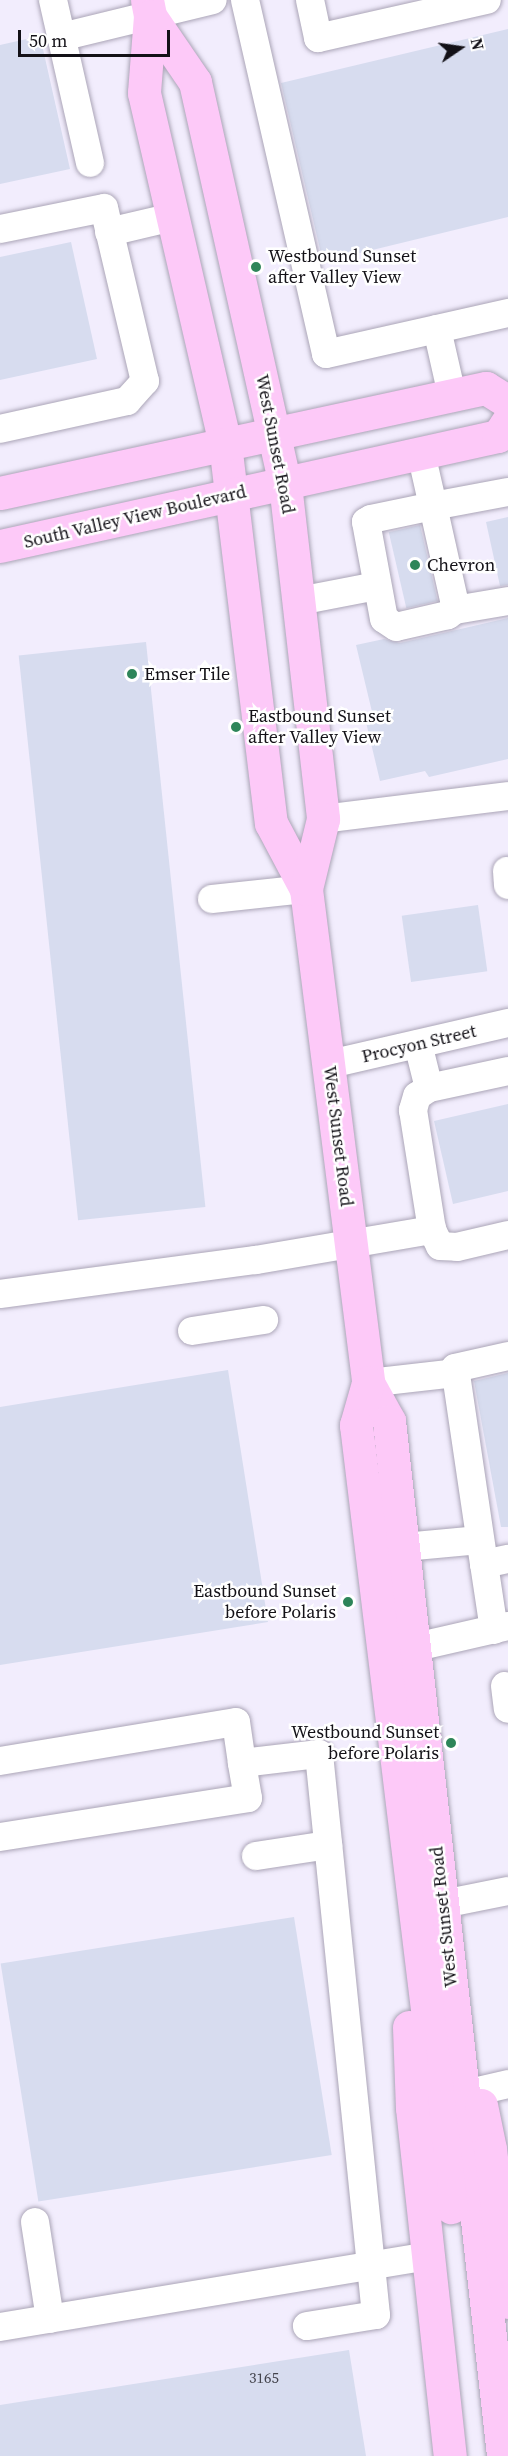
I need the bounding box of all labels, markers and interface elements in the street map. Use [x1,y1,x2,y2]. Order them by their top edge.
scale bar [21,18,172,56]
north arrow [430,18,490,78]
text: 50 m [29,28,67,53]
text: N [466,36,490,52]
place label: Westbound Sunset after Valley View [268,246,416,288]
marker: Westbound Sunset after Valley View [249,260,263,274]
street label: West Sunset Road [251,373,299,515]
street label: South Valley View Boulevard [21,481,249,553]
place label: Chevron [427,554,495,576]
marker: Chevron [408,558,422,572]
place label: Emser Tile [144,663,231,685]
marker: Emser Tile [125,667,139,681]
place label: Eastbound Sunset after Valley View [248,706,391,748]
marker: Eastbound Sunset after Valley View [229,720,243,734]
street label: Procyon Street [360,1020,478,1068]
street label: West Sunset Road [319,1065,357,1207]
place label: Eastbound Sunset before Polaris [193,1581,336,1624]
marker: Eastbound Sunset before Polaris [341,1595,355,1609]
place label: Westbound Sunset before Polaris [291,1722,439,1764]
marker: Westbound Sunset before Polaris [444,1736,458,1750]
street label: West Sunset Road [426,1846,462,1988]
house number: 3165 [249,2369,279,2387]

